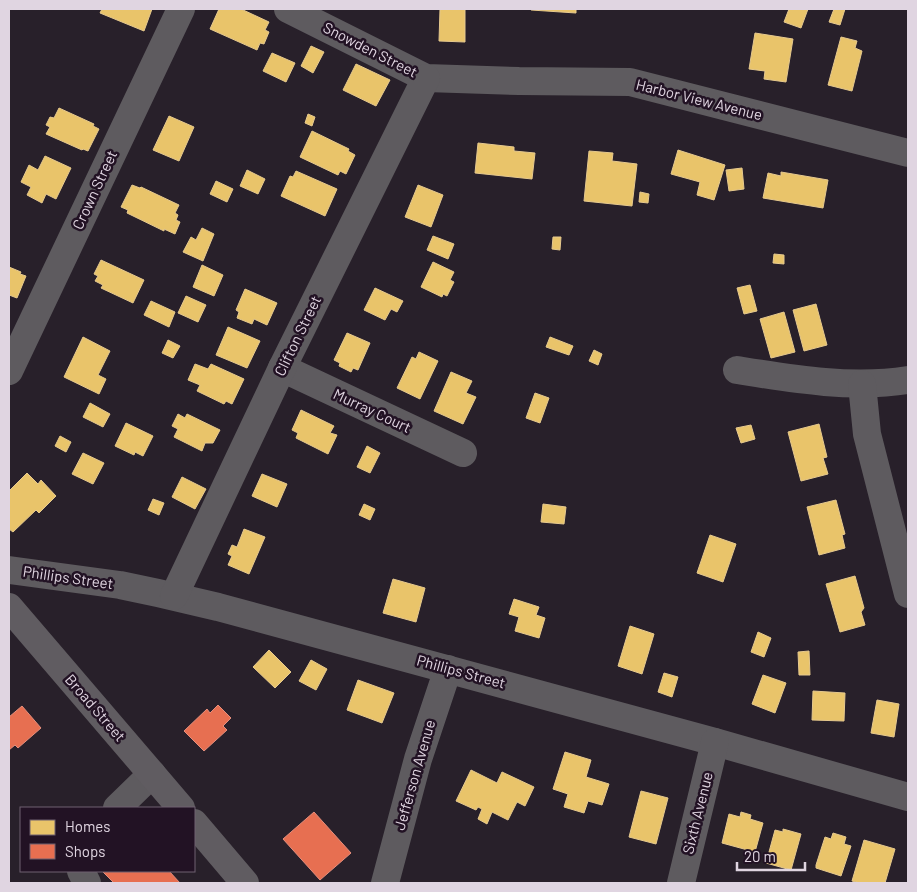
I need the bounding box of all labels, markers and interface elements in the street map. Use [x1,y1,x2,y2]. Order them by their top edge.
street label: Snowden Street [320,18,421,81]
street label: Harbor View Avenue [634,75,764,123]
street label: Crown Street [68,147,120,232]
street label: Clifton Street [270,292,324,379]
street label: Murray Court [331,384,414,436]
street label: Phillips Street [22,562,114,592]
street label: Phillips Street [415,651,508,691]
street label: Broad Street [62,670,130,744]
street label: Jefferson Avenue [390,717,438,832]
street label: Sixth Avenue [678,770,716,856]
legend [20,807,195,872]
text: Homes [65,817,110,835]
scale bar [737,840,804,872]
text: Shops [65,842,105,860]
text: 20 m [744,847,776,865]

